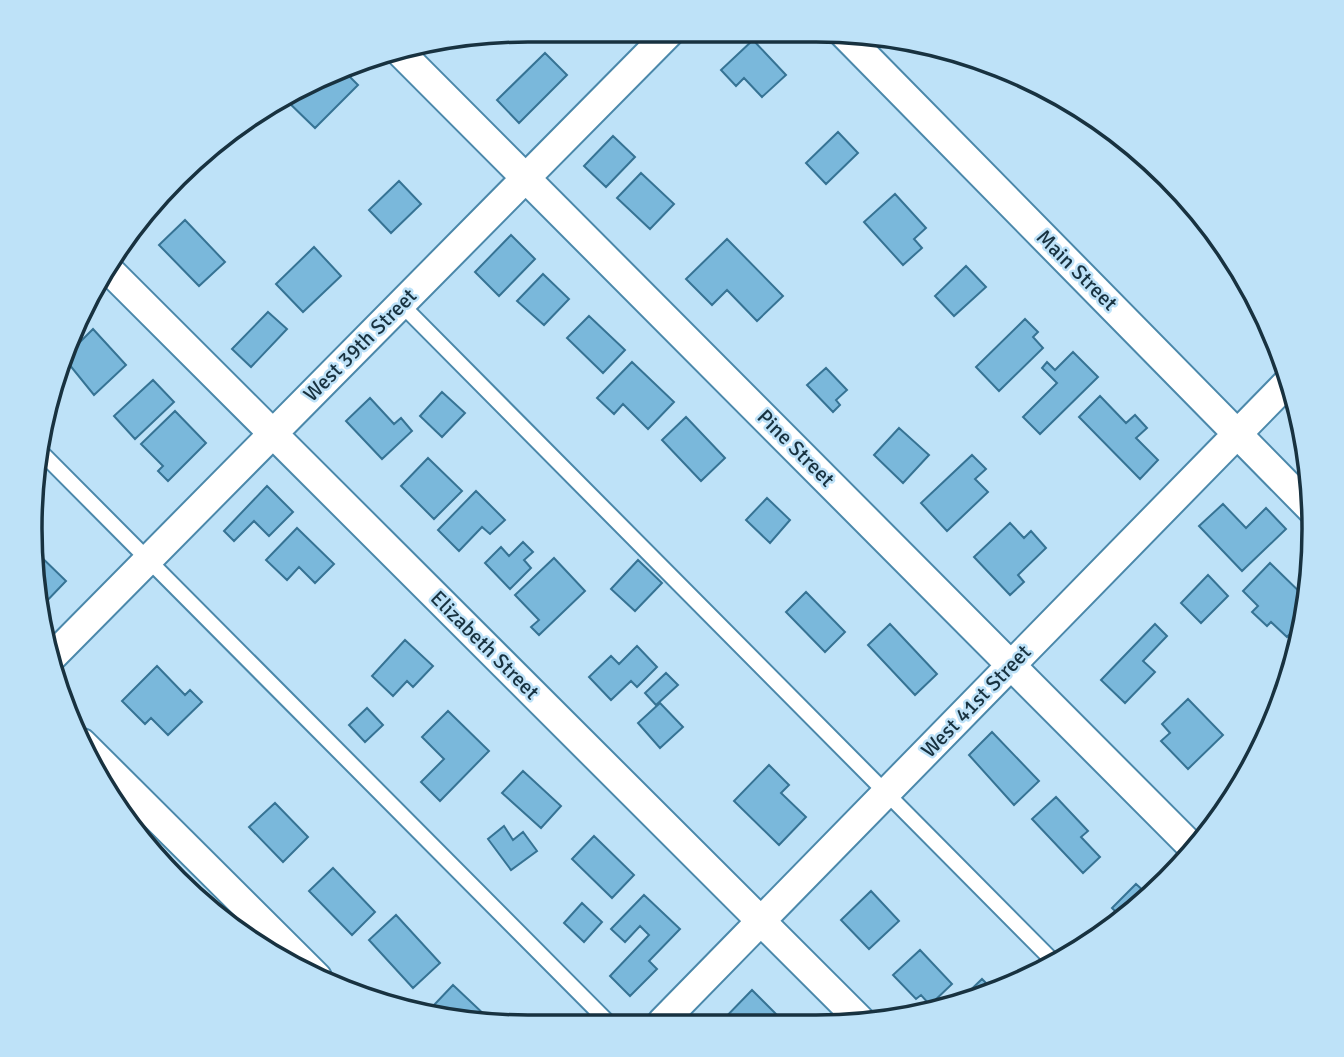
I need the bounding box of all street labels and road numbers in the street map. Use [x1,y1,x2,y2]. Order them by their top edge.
street label: Main Street [1031,224,1123,316]
street label: West 39th Street [298,283,422,407]
street label: Pine Street [752,404,840,492]
street label: Elizabeth Street [425,585,545,705]
street label: West 41st Street [916,639,1036,763]

